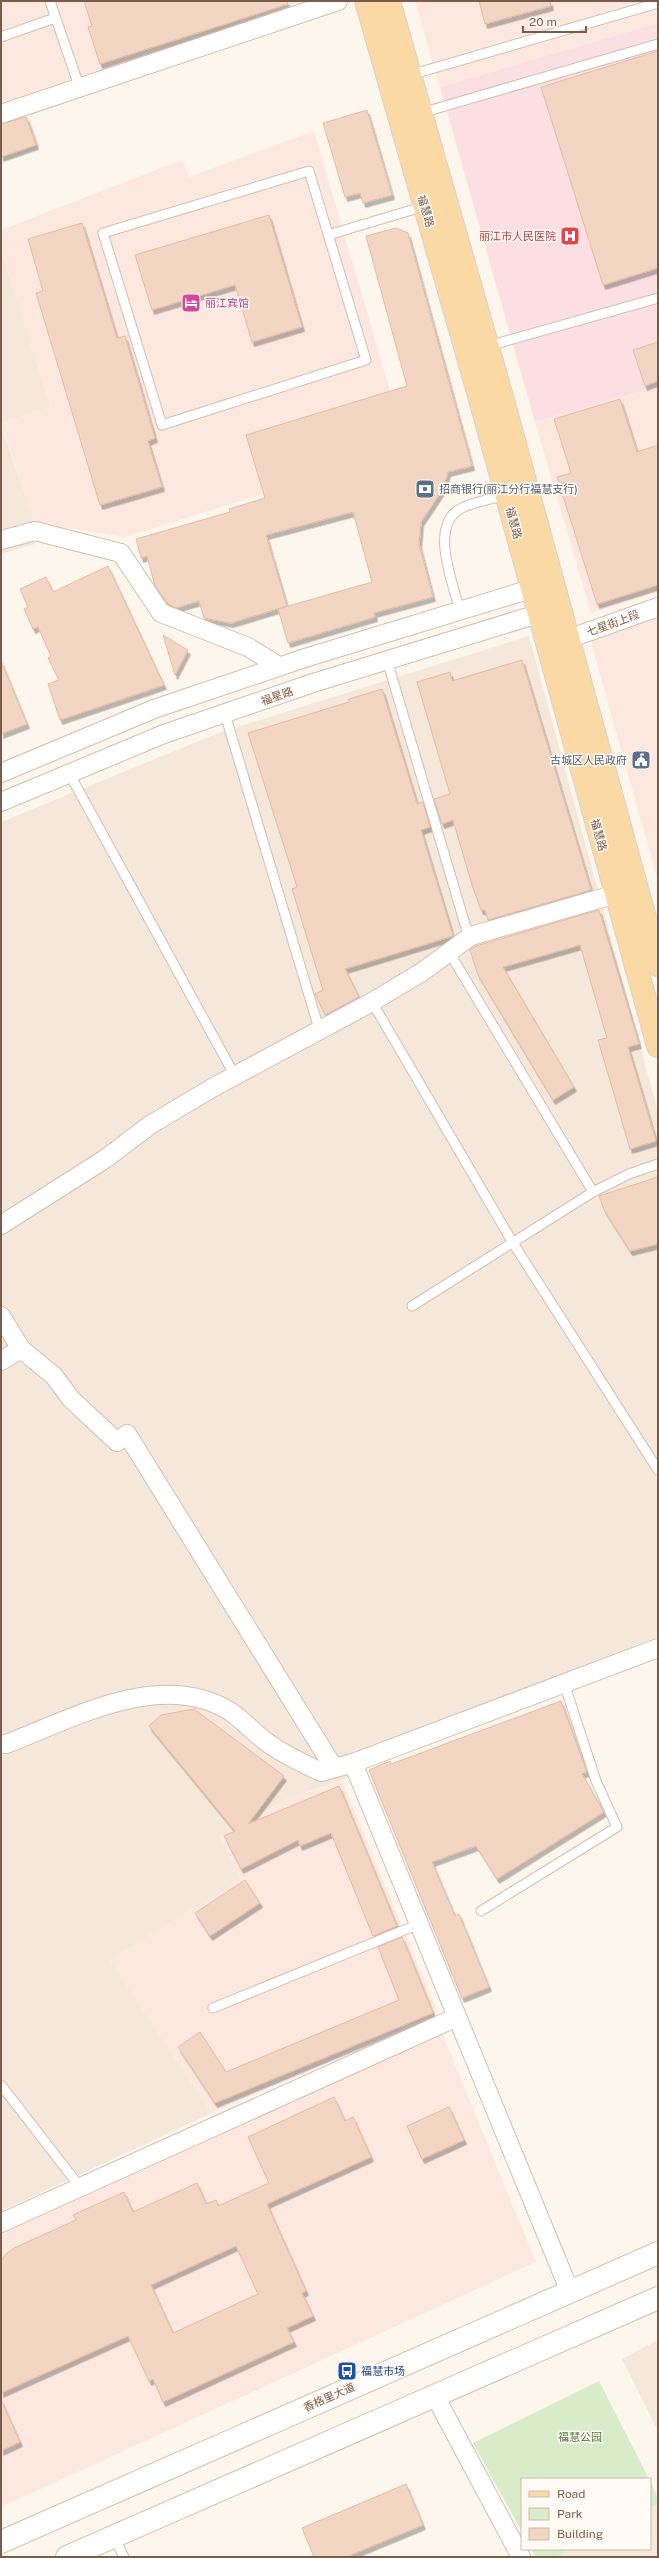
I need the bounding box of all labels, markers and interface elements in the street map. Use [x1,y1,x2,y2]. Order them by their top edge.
scale bar [523,8,586,34]
text: 20 m [529,15,557,29]
street label: 福慧路 [416,193,436,229]
hospital icon: 丽江市人民医院 [559,225,581,247]
place label: 丽江市人民医院 [479,230,556,242]
hotel icon: 丽江宾馆 [180,292,202,314]
place label: 丽江宾馆 [205,297,249,309]
bank icon: 招商银行(丽江分行福慧支行) [414,478,436,500]
place label: 招商银行(丽江分行福慧支行) [439,483,578,495]
street label: 福慧路 [504,506,524,540]
street label: 七星街上段 [585,608,641,638]
street label: 福星路 [259,685,295,707]
public building icon: 古城区人民政府 [630,749,652,771]
place label: 古城区人民政府 [550,754,627,766]
street label: 福慧路 [589,818,609,852]
bus stop icon: 福慧市场 [336,2360,358,2382]
place label: 福慧市场 [361,2365,405,2377]
street label: 香格里大道 [301,2380,357,2414]
park label: 福慧公园 [558,2431,602,2443]
legend [521,2478,651,2550]
text: Road [557,2487,585,2501]
text: Park [557,2507,583,2521]
text: Building [557,2527,603,2541]

